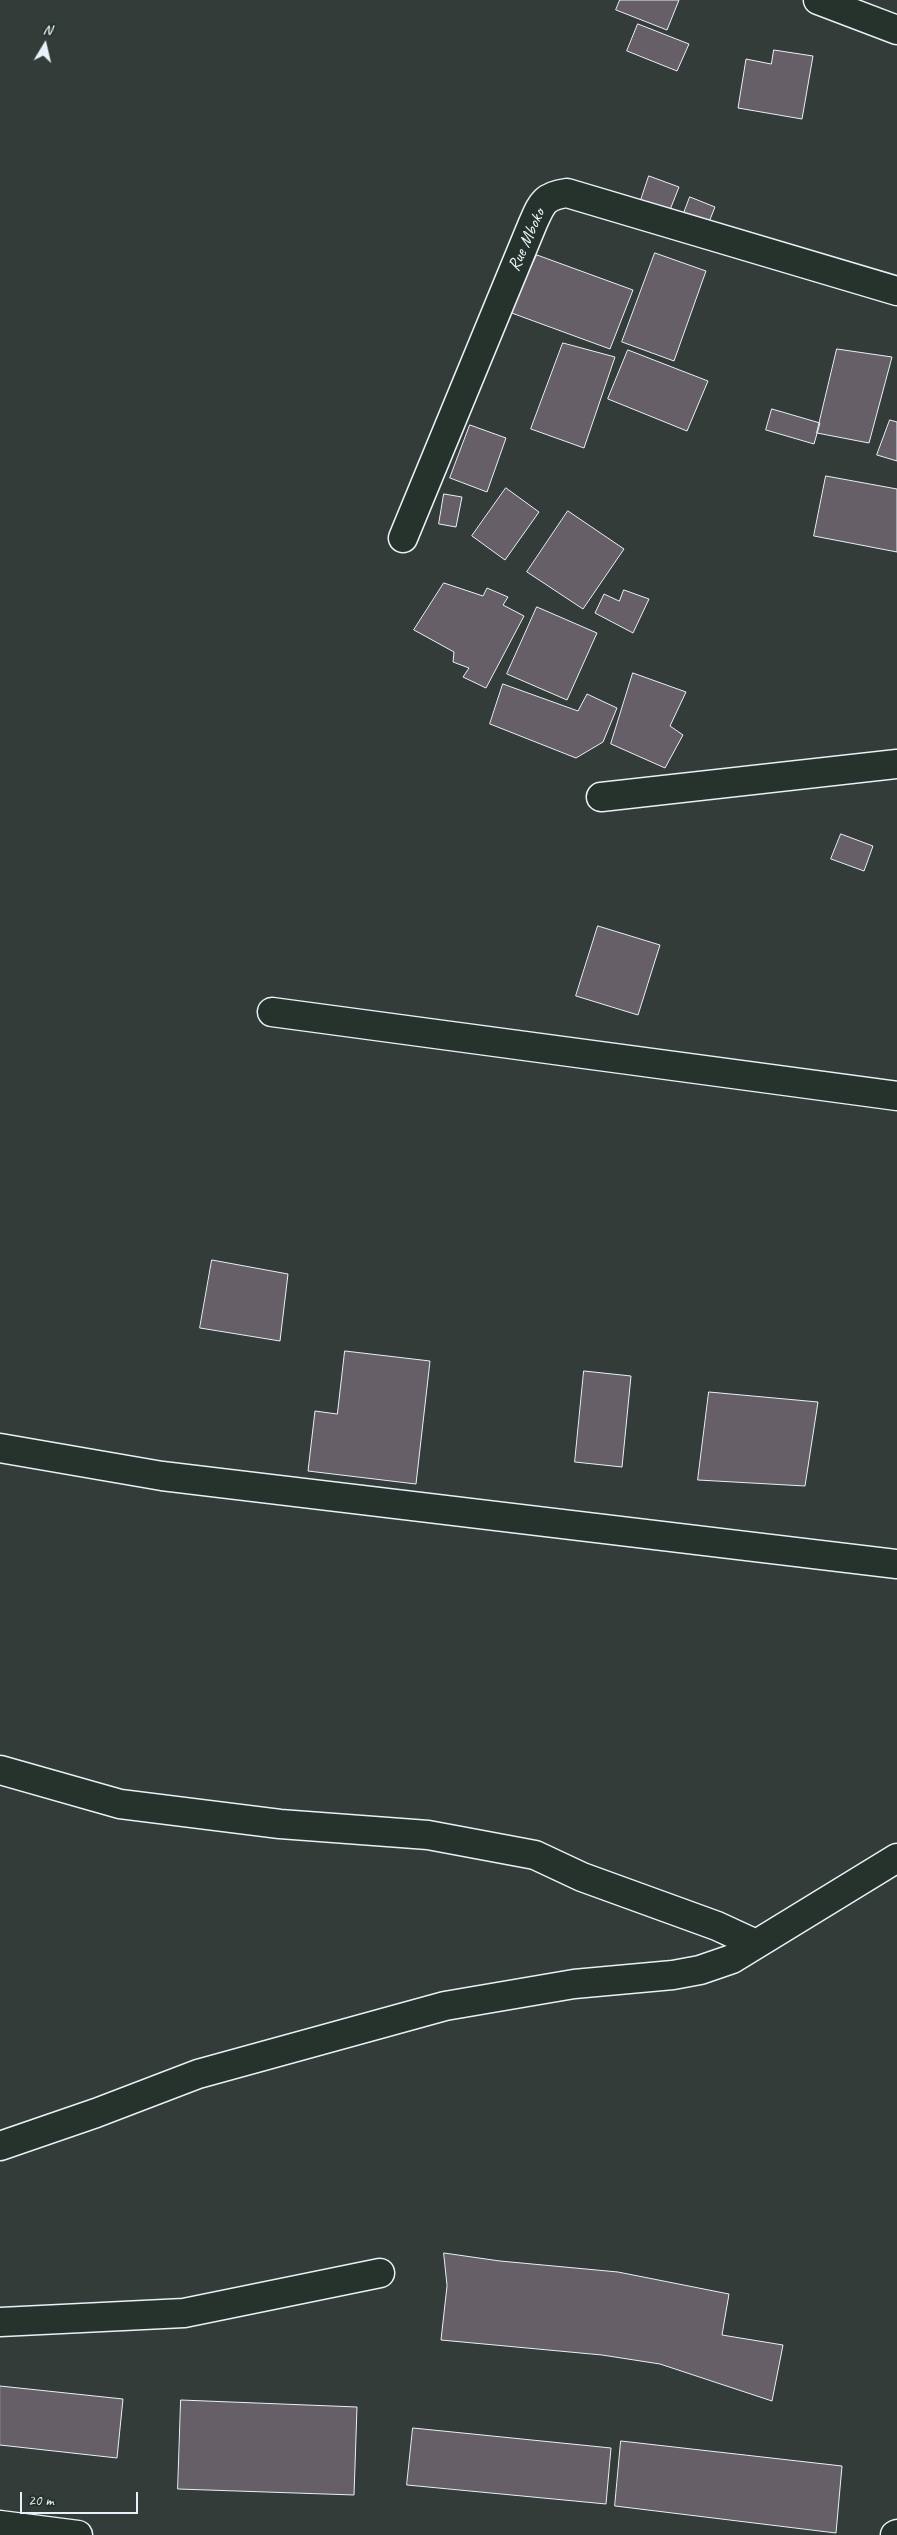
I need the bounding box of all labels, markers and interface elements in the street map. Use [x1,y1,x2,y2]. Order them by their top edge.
north arrow [20,20,70,70]
text: N [42,21,53,39]
street label: Rue Mboko [504,205,550,275]
scale bar [22,2482,140,2514]
text: 20 m [28,2491,54,2510]

